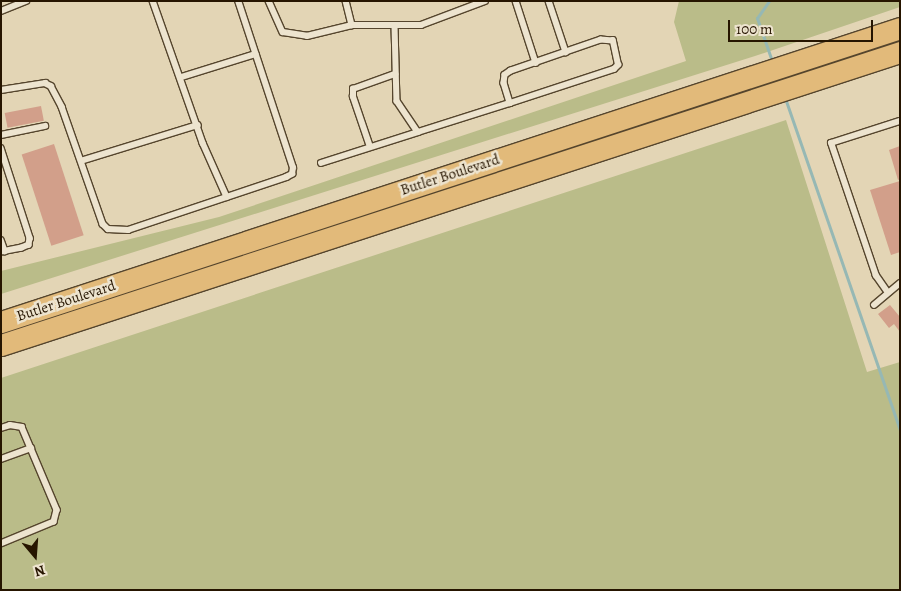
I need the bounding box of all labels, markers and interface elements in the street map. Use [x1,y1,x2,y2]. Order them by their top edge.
scale bar [731,10,876,42]
text: 100 m [736,19,773,39]
street label: Butler Boulevard [398,151,502,199]
street label: Butler Boulevard [14,277,118,325]
north arrow [10,531,60,581]
text: N [32,560,48,581]

